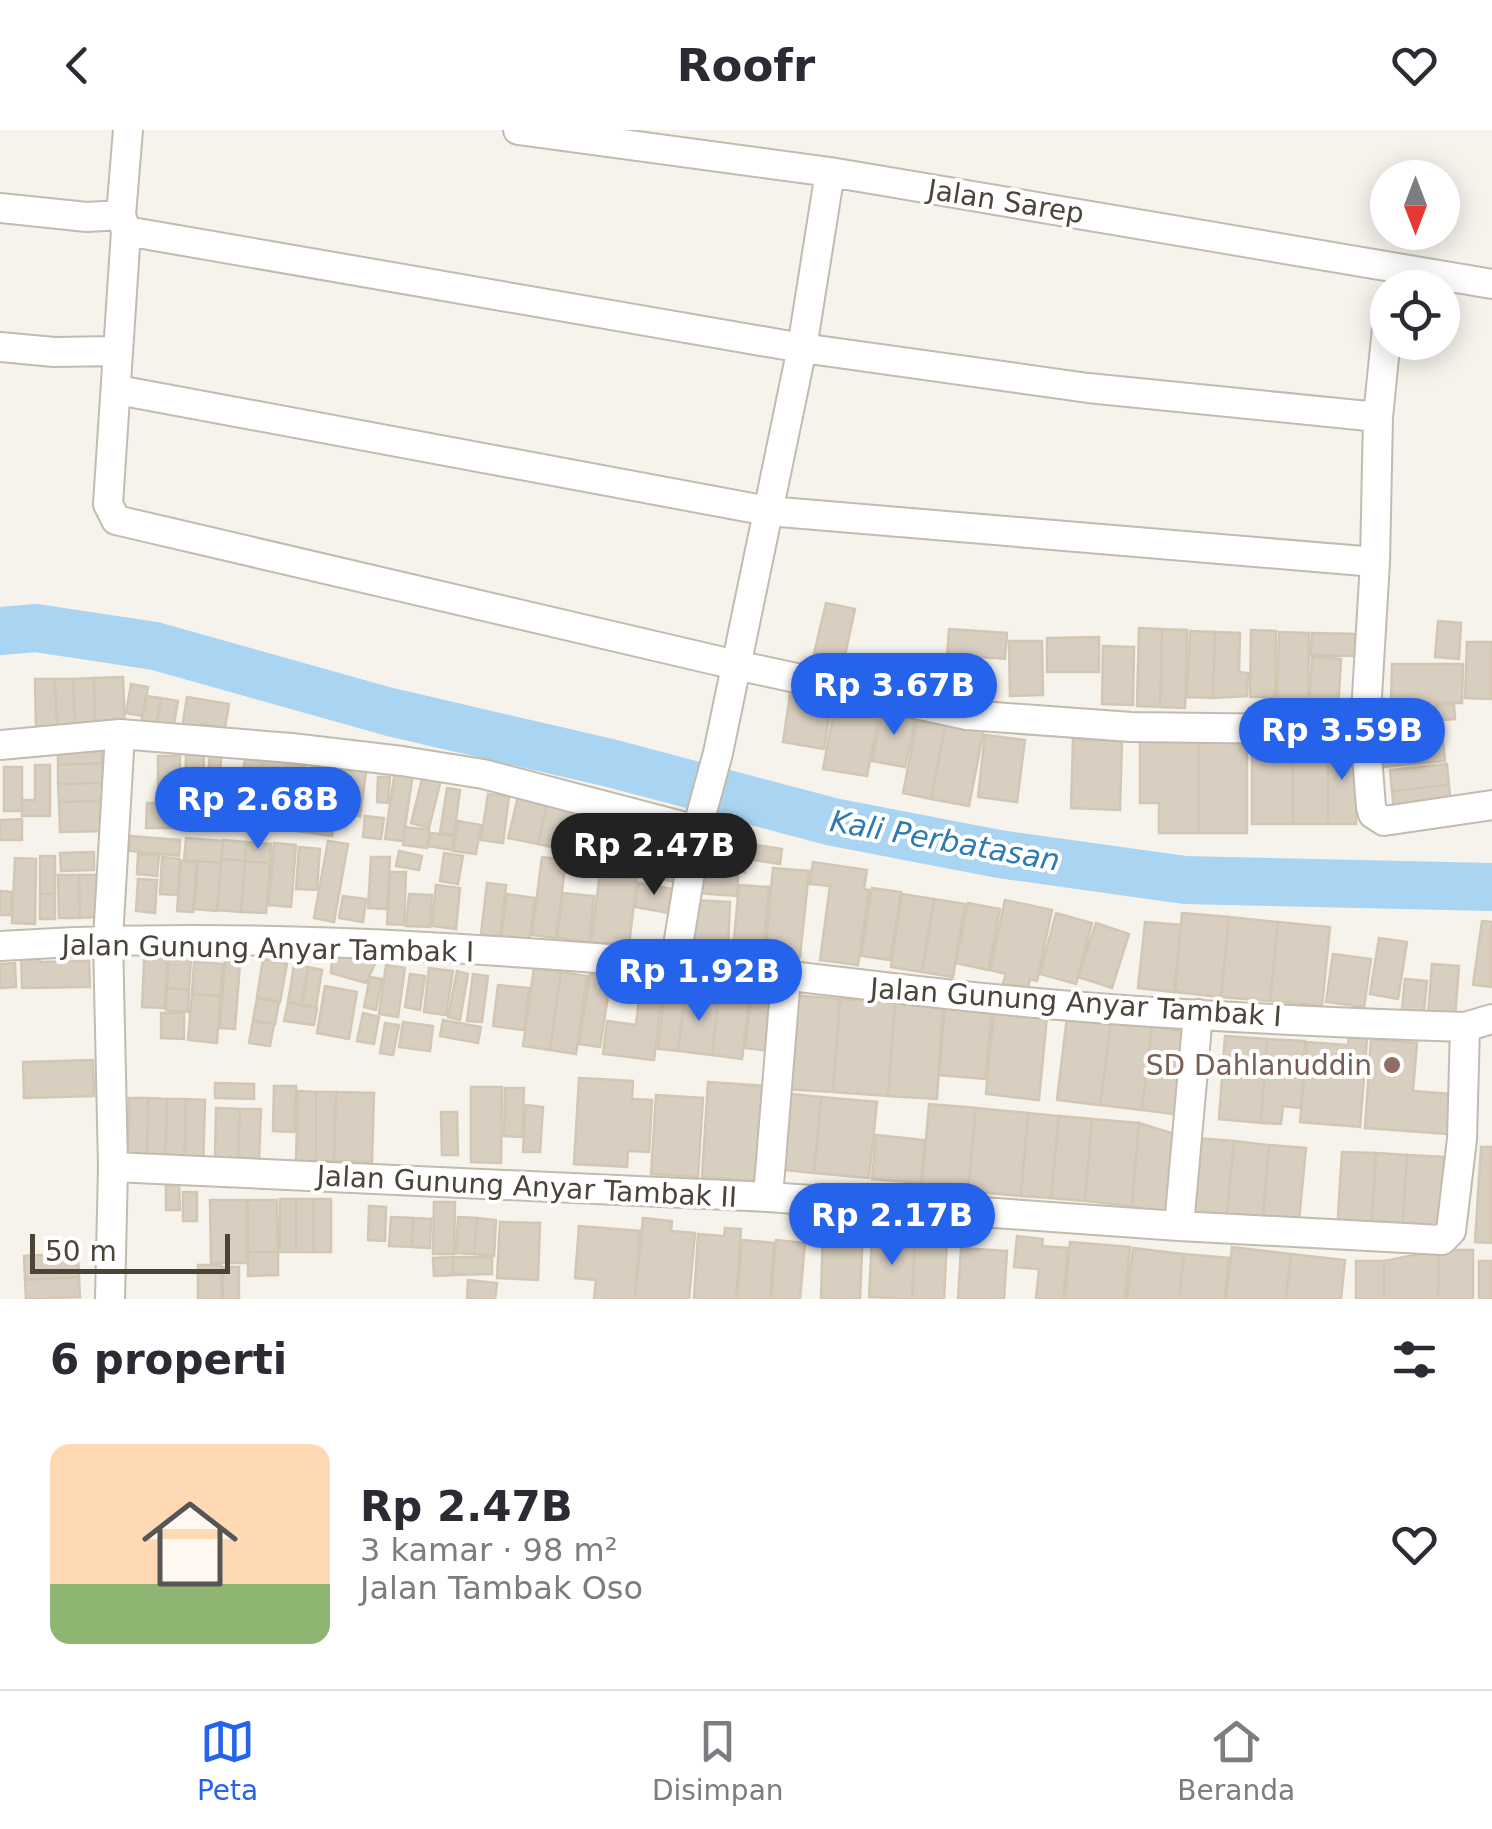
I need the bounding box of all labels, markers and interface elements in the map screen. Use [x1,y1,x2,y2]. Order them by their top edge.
icon: back [50,38,105,93]
icon: heart [1387,38,1442,93]
text: Roofr [677,39,815,92]
north arrow [1370,160,1460,250]
map controls [1370,160,1460,360]
street label: Jalan Sarep [923,173,1086,230]
button: locate [1370,270,1460,360]
pin: Rp 3.67B [791,653,997,738]
text: Rp 3.67B [813,666,975,704]
pin: Rp 3.59B [1239,698,1445,783]
text: Rp 3.59B [1261,711,1423,749]
pin: Rp 2.68B [155,767,361,852]
text: Rp 2.68B [177,780,339,818]
water label: Kali Perbatasan [827,803,1063,878]
pin: Rp 2.47B [551,813,757,898]
text: Rp 2.47B [573,826,735,864]
street label: Jalan Gunung Anyar Tambak I [59,928,475,969]
pin: Rp 1.92B [596,939,802,1024]
text: Rp 1.92B [618,952,780,990]
street label: Jalan Gunung Anyar Tambak I [867,972,1283,1033]
place label: SD Dahlanuddin [1146,1049,1372,1082]
marker: SD Dahlanuddin [1381,1054,1403,1076]
street label: Jalan Gunung Anyar Tambak II [314,1159,738,1214]
pin: Rp 2.17B [789,1183,995,1268]
text: Rp 2.17B [811,1196,973,1234]
scale bar [30,1229,230,1274]
text: 50 m [45,1235,117,1268]
icon: filters [1387,1332,1442,1387]
text: 6 properti [50,1335,287,1384]
text: Rp 2.47B [360,1482,573,1531]
icon: home [130,1484,250,1604]
icon: heart [1387,1517,1442,1572]
text: 3 kamar · 98 m² [360,1531,617,1569]
text: Jalan Tambak Oso [360,1569,643,1607]
tab: Peta [197,1714,258,1807]
tab: Disimpan [652,1714,784,1807]
tab: Beranda [1177,1714,1295,1807]

